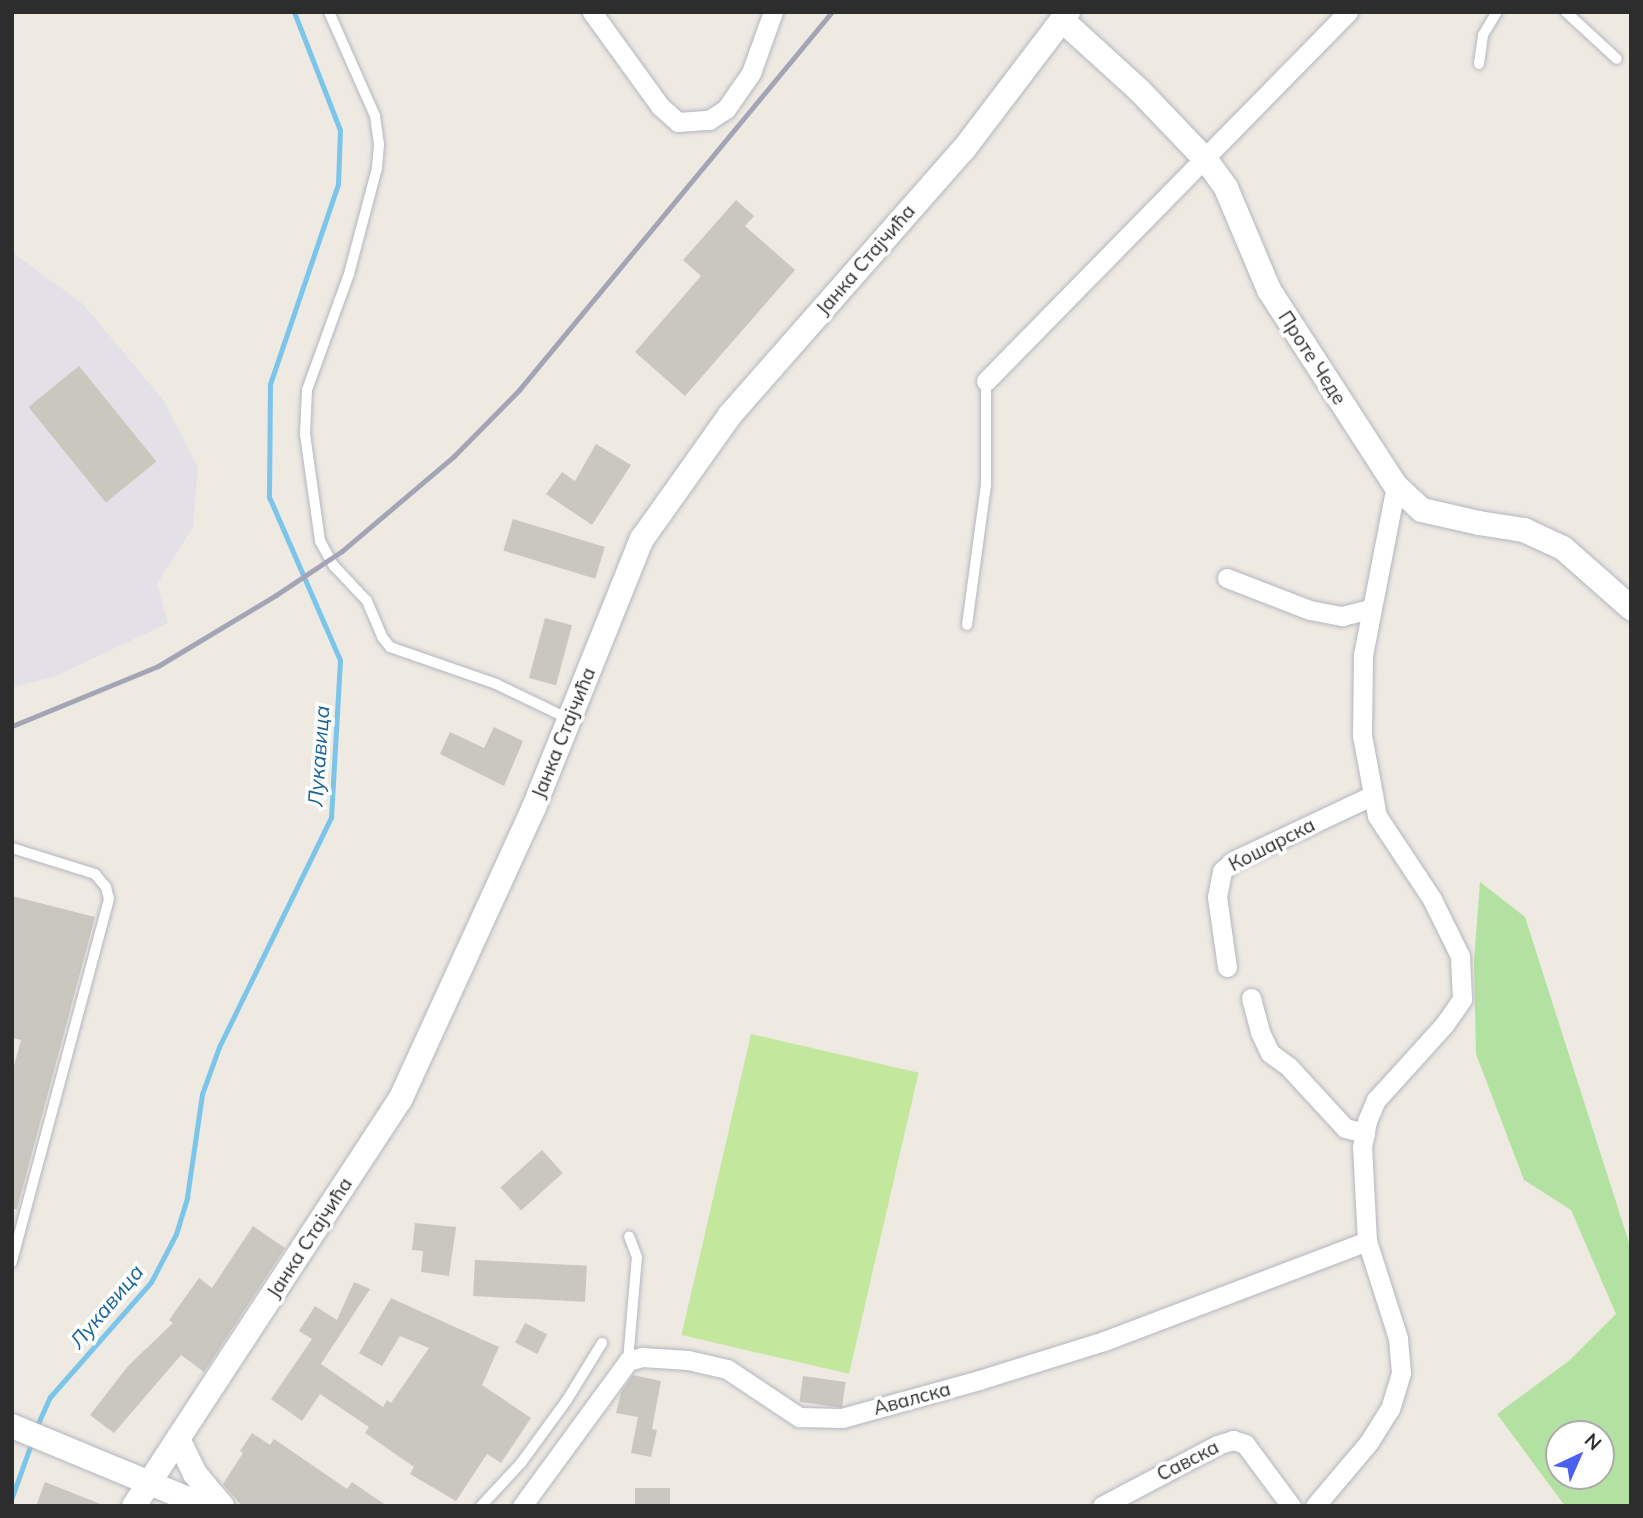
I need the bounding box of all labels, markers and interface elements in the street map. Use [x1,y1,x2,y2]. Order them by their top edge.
street label: Јанка Стајчића [812,200,920,320]
street label: Проте Чеде [1273,307,1351,409]
street label: Јанка Стајчића [527,664,601,802]
water label: Лукавица [302,705,334,807]
street label: Кошарска [1225,814,1319,876]
street label: Јанка Стајчића [263,1174,357,1302]
water label: Лукавица [64,1259,148,1353]
street label: Авалска [871,1378,953,1420]
north arrow [1545,1420,1615,1490]
text: N [1580,1428,1607,1455]
street label: Савска [1153,1436,1223,1486]

